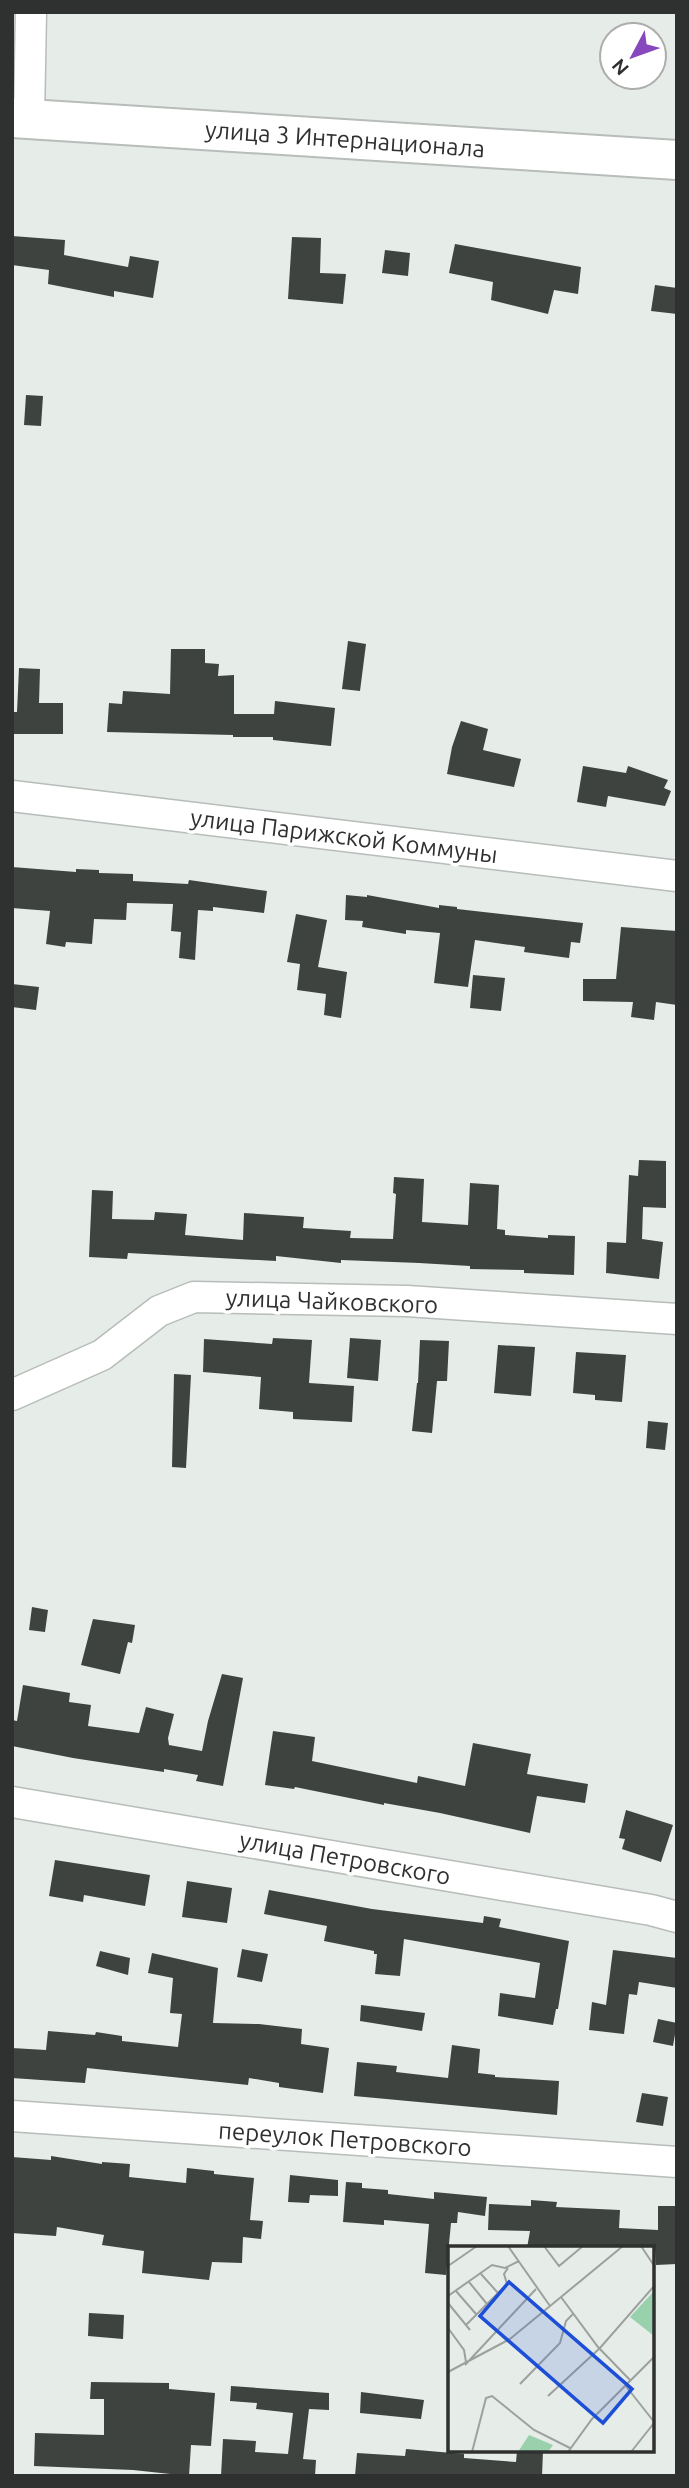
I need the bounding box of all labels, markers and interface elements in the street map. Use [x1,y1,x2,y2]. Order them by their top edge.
north arrow [598,21,668,91]
text: N [607,55,633,80]
street label: улица 3 Интернационала [204,116,486,162]
street label: улица Парижской Коммуны [189,804,499,868]
street label: улица Чайковского [225,1284,439,1318]
street label: улица Петровского [237,1826,453,1890]
street label: переулок Петровского [217,2117,473,2161]
inset map [448,2246,654,2453]

